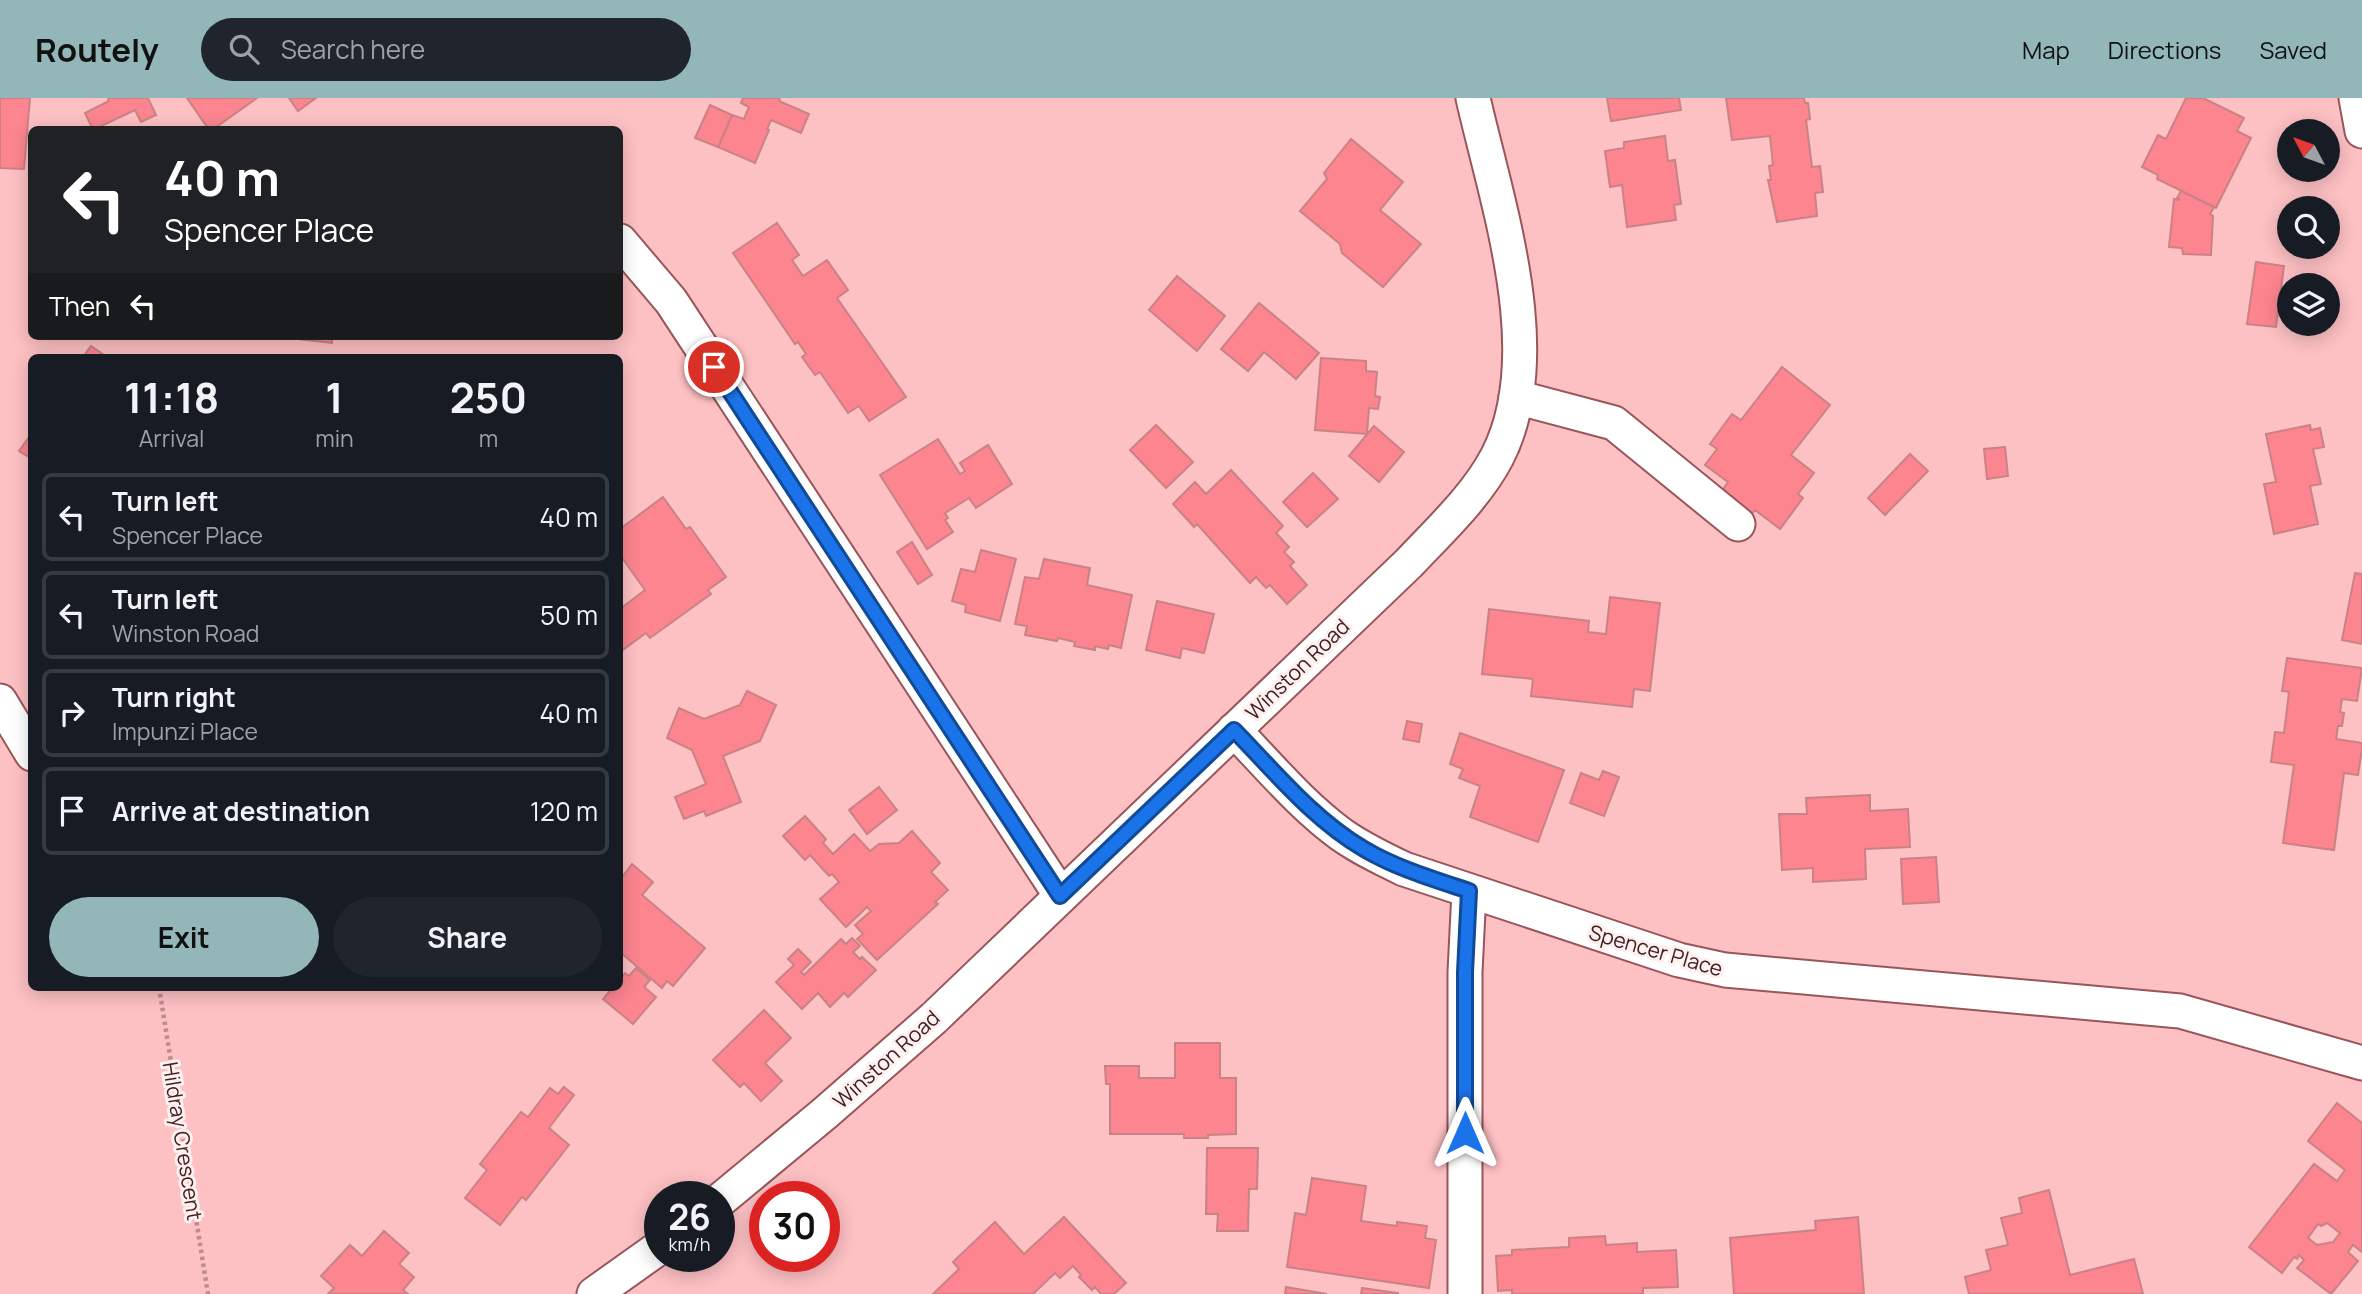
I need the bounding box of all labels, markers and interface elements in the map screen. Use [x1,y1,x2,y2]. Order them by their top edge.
search box [201,18,691,81]
text: Routely [35,27,159,72]
icon: search [225,30,263,68]
text: Search here [281,31,425,67]
text: Map [2022,33,2070,66]
text: Directions [2108,33,2221,66]
text: Saved [2259,33,2327,66]
north arrow [2277,119,2340,182]
map controls [2277,119,2340,336]
text: 40 m [164,144,280,211]
icon: left [49,154,140,245]
button: search [2277,196,2340,259]
text: Spencer Place [164,208,374,252]
button: layers [2277,273,2340,336]
icon: left [124,287,162,325]
text: Then [49,288,110,324]
pin [684,337,744,397]
icon: arrive [695,348,733,386]
text: 11:18 [124,368,219,426]
text: 1 [325,368,344,426]
text: 250 [450,368,527,426]
text: Arrival [139,422,204,454]
text: min [315,422,354,454]
text: m [479,422,498,454]
text: Turn left [112,483,219,519]
icon: left [53,498,91,536]
text: 40 m [540,499,598,535]
text: Spencer Place [112,519,263,551]
text: Turn left [112,581,219,617]
icon: left [53,596,91,634]
text: 50 m [540,597,598,633]
street label: Winston Road [1239,612,1355,726]
text: Winston Road [112,617,259,649]
text: Turn right [112,679,236,715]
icon: right [53,694,91,732]
text: 40 m [540,695,598,731]
text: Impunzi Place [112,715,258,747]
icon: arrive [53,792,91,830]
text: Arrive at destination [112,793,370,829]
text: 120 m [530,793,598,829]
button: Exit [49,897,319,977]
button: Share [333,897,602,977]
street label: Spencer Place [1586,918,1726,982]
street label: Winston Road [827,1004,945,1114]
street label: Hildray Crescent [157,1060,209,1222]
position arrow [1428,1096,1502,1170]
speed limit sign: 30 [749,1181,840,1272]
text: 26 [668,1193,711,1241]
text: km/h [669,1232,710,1256]

